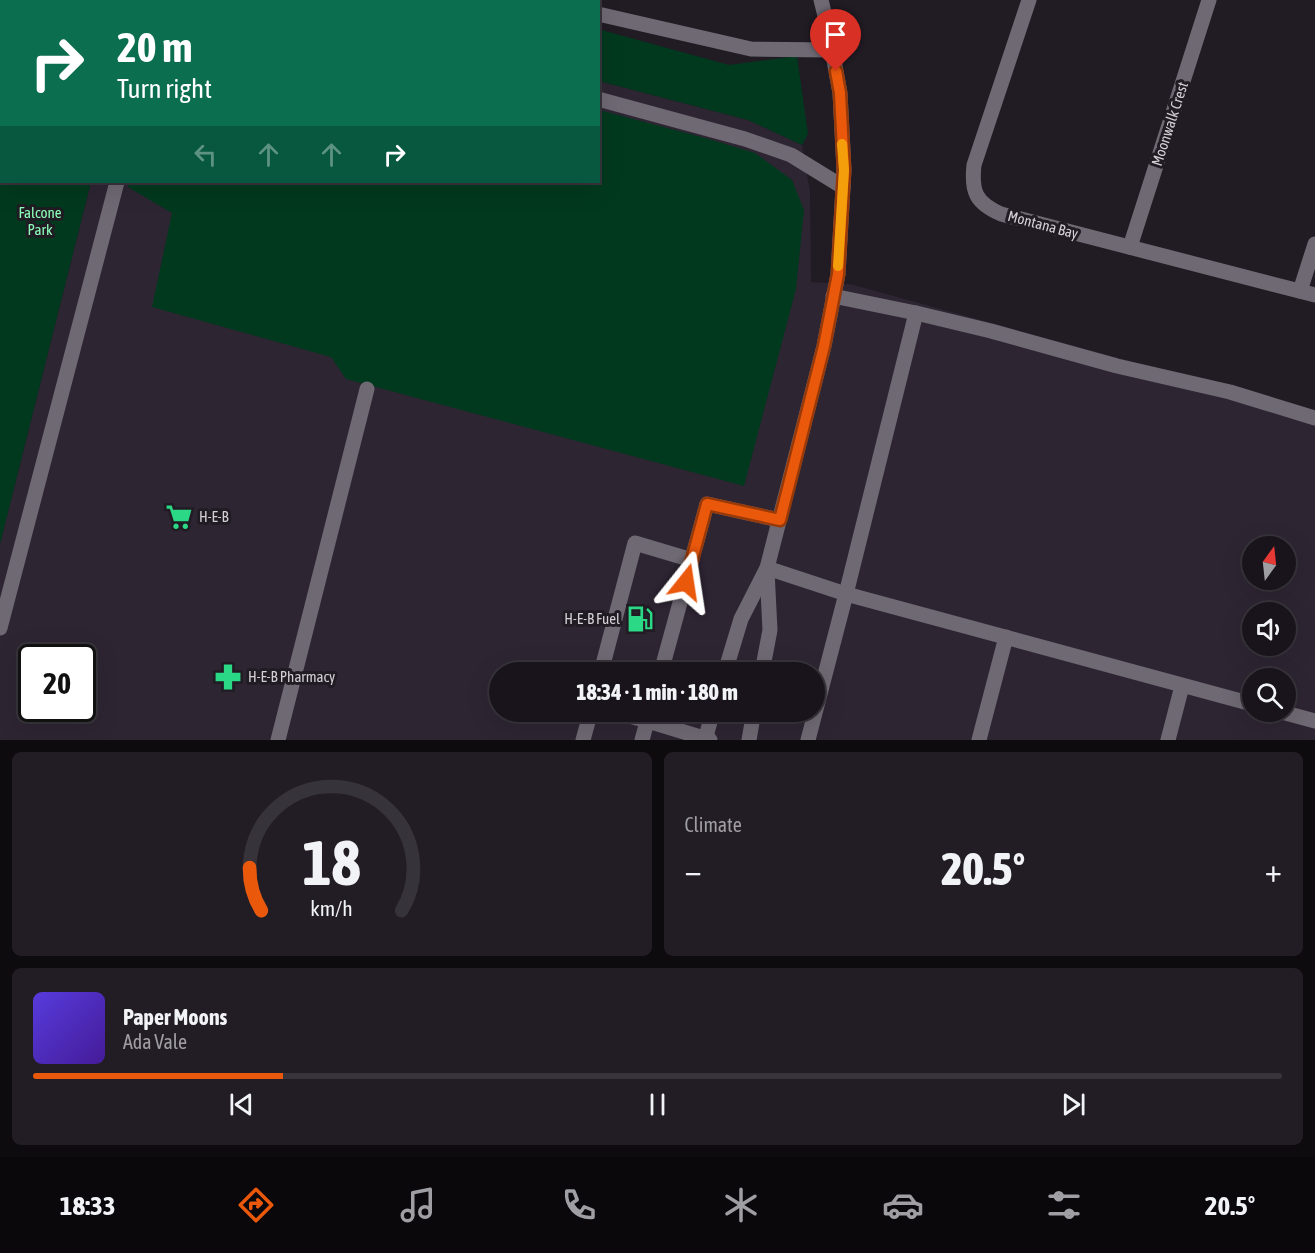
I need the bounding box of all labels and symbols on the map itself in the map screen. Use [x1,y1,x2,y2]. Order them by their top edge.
pin [810,9,861,71]
street label: Moonwalk Crest [1148,80,1191,168]
park label: Falcone Park [18,204,62,238]
street label: Montana Bay [1006,207,1080,242]
supermarket icon: H-E-B [164,502,194,532]
place label: H-E-B [199,508,229,525]
north arrow [1242,536,1296,590]
position arrow [654,550,718,614]
fuel station icon: H-E-B Fuel [625,604,655,634]
place label: H-E-B Fuel [564,610,620,627]
speed limit sign: 20 [18,644,96,722]
pharmacy icon: H-E-B Pharmacy [213,662,243,692]
place label: H-E-B Pharmacy [248,668,335,685]

